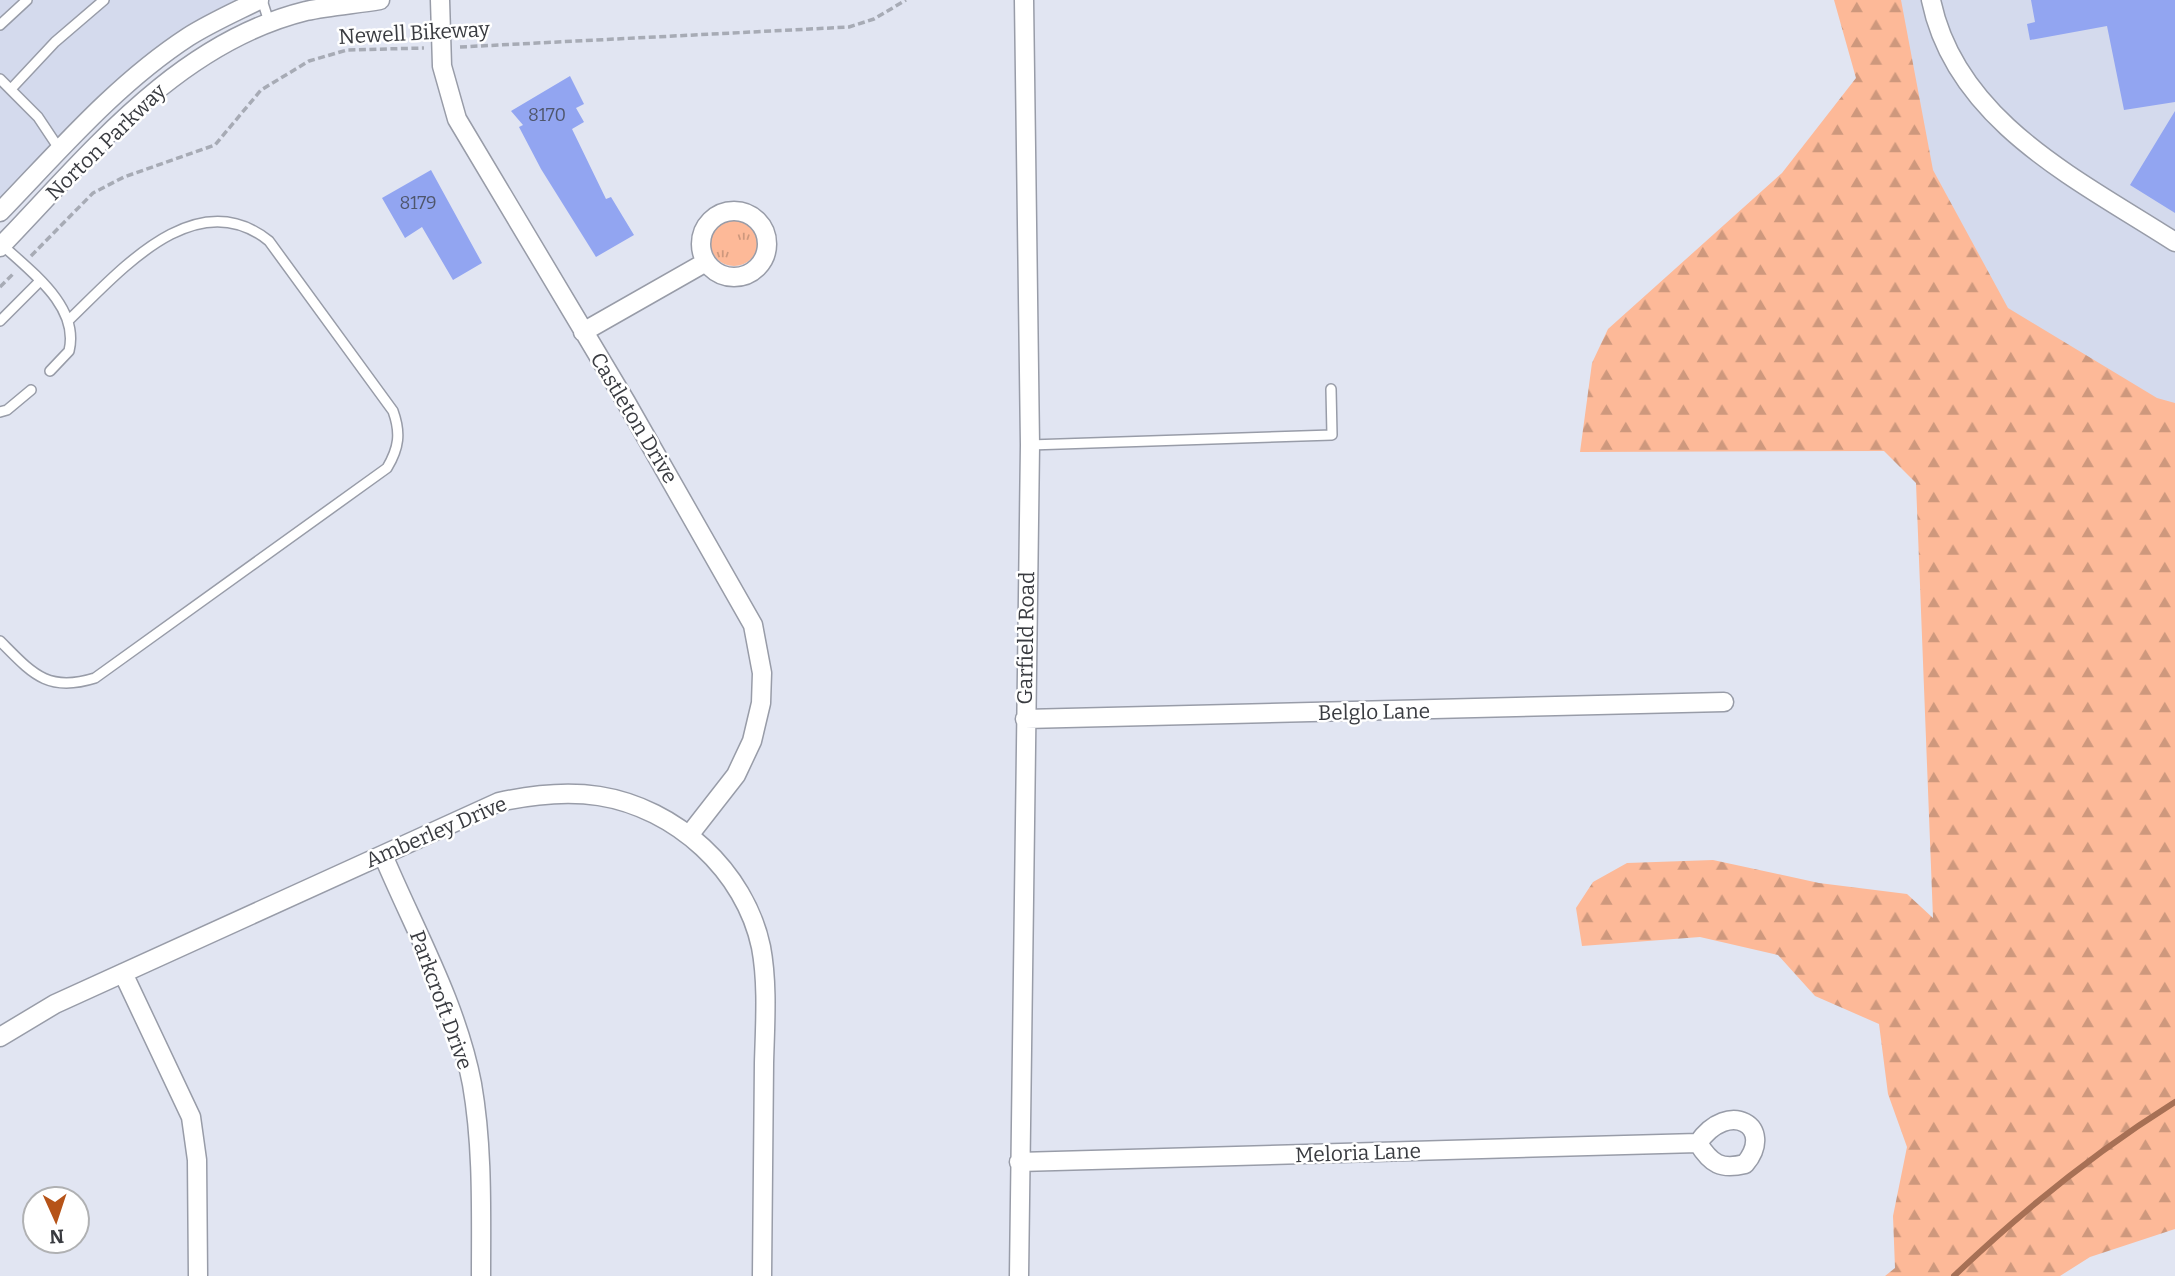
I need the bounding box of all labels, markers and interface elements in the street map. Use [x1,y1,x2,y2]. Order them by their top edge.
street label: Newell Bikeway [338,16,491,50]
street label: Norton Parkway [41,78,172,206]
house number: 8170 [528,104,566,126]
house number: 8179 [399,192,437,214]
street label: Castleton Drive [585,348,683,488]
street label: Garfield Road [1012,571,1040,705]
street label: Belglo Lane [1318,698,1430,726]
street label: Amberley Drive [361,790,511,874]
street label: Parkcroft Drive [404,927,478,1073]
street label: Meloria Lane [1294,1138,1422,1168]
north arrow [21,1185,91,1255]
text: N [49,1225,65,1248]

